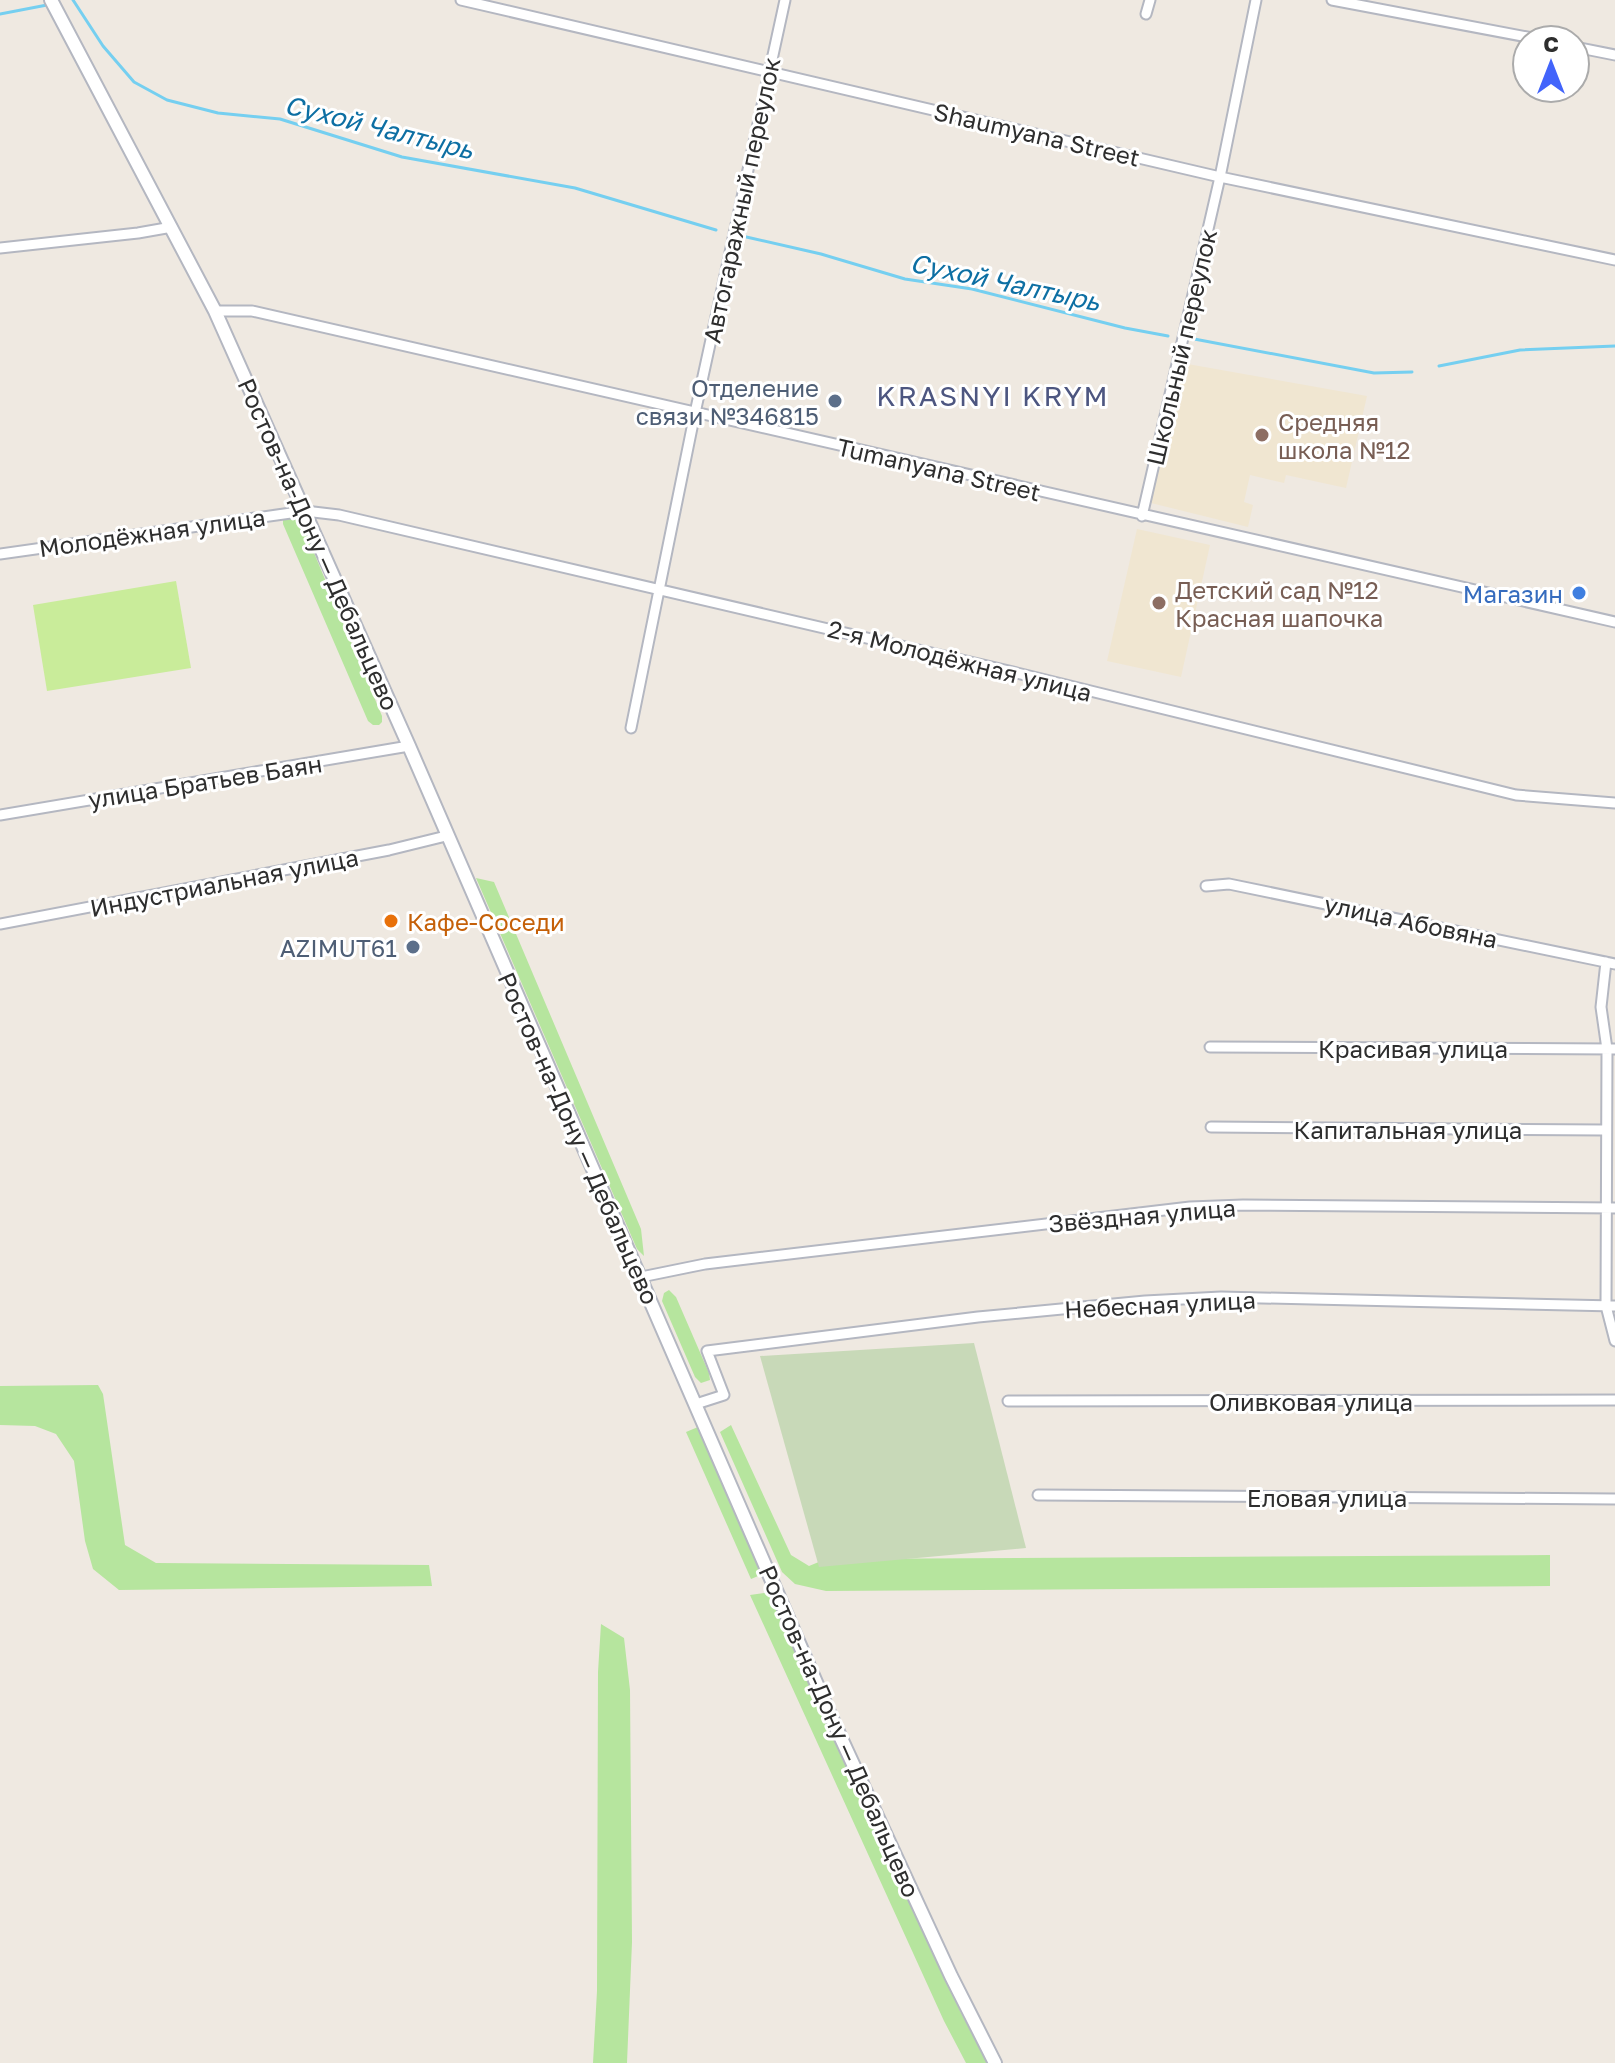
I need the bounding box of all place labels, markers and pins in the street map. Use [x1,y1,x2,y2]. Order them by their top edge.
place label: Отделение связи №346815 [636,373,819,430]
marker: Отделение связи №346815 [826,392,844,410]
place label: Средняя школа №12 [1278,407,1410,464]
marker: Средняя школа №12 [1253,426,1271,444]
place label: Детский сад №12 Красная шапочка [1175,575,1383,632]
place label: Магазин [1463,579,1563,608]
marker: Магазин [1570,584,1588,602]
marker: Детский сад №12 Красная шапочка [1150,594,1168,612]
place label: Кафе-Соседи [407,907,565,936]
marker: Кафе-Соседи [382,912,400,930]
place label: AZIMUT61 [280,933,397,962]
marker: AZIMUT61 [404,938,422,956]

